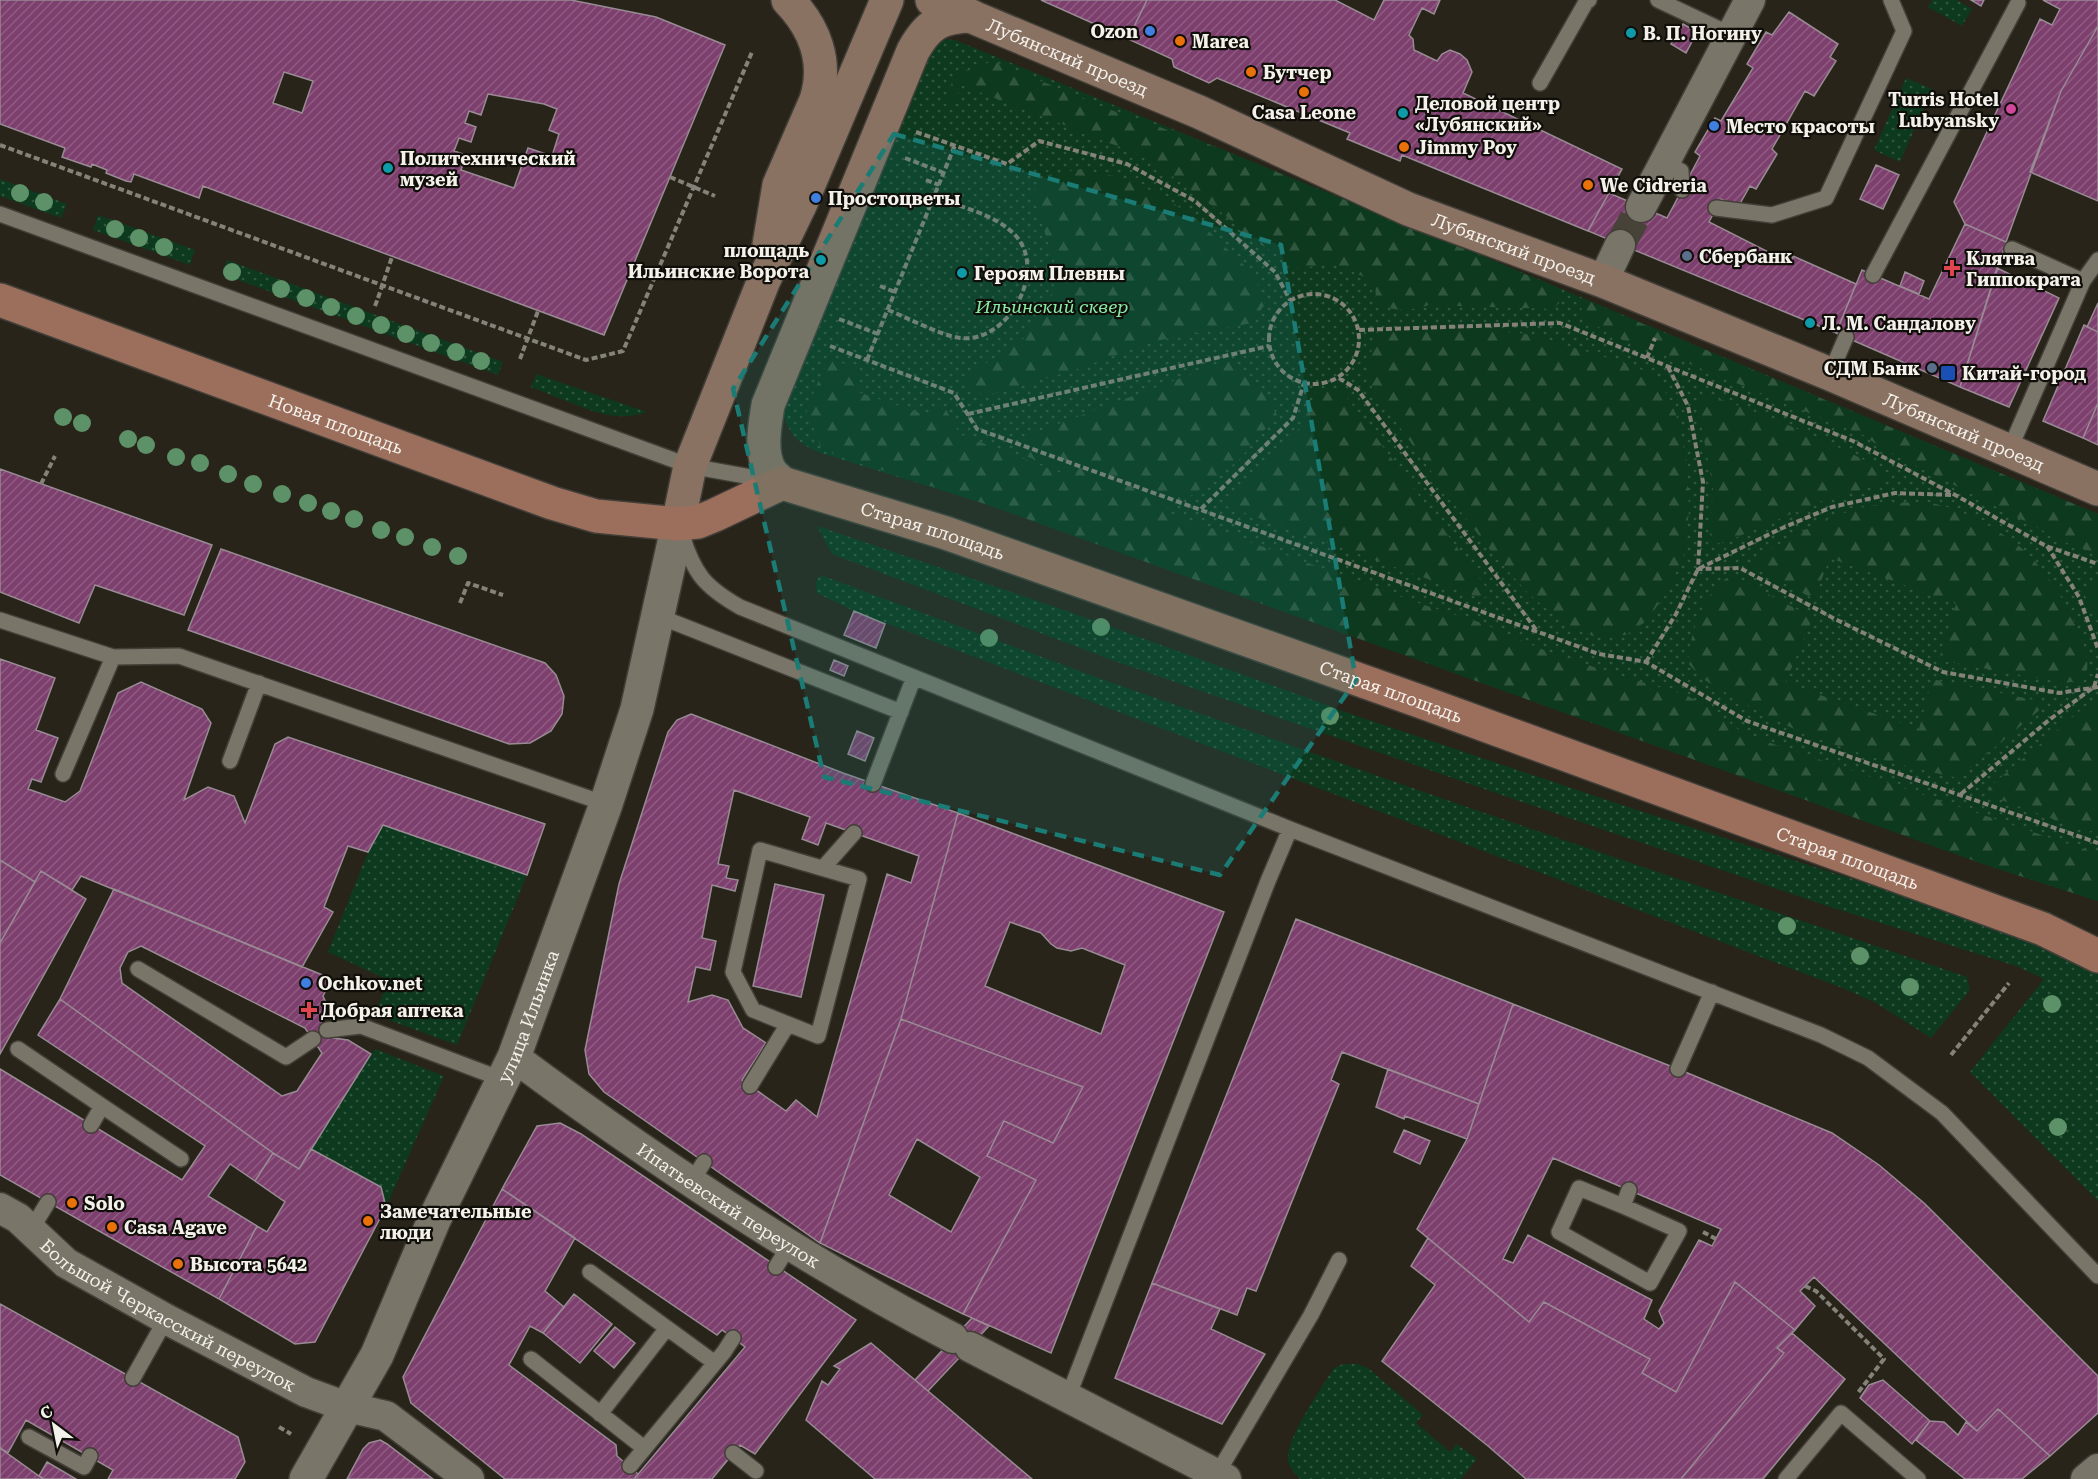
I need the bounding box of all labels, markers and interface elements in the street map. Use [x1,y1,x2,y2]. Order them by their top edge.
street label: Лубянский проезд [984,14,1151,100]
place label: Ozon [1090,21,1138,42]
place label: В. П. Ногину [1643,23,1762,44]
marker: Ozon [1143,24,1157,38]
marker: В. П. Ногину [1624,26,1638,40]
place label: Marea [1192,31,1250,52]
marker: Marea [1173,34,1187,48]
place label: Бутчер [1263,62,1332,83]
marker: Бутчер [1244,65,1258,79]
marker: Casa Leone [1297,85,1311,99]
place label: Turris Hotel Lubyansky [1888,89,1999,131]
place label: Деловой центр «Лубянский» [1415,93,1560,135]
place label: Casa Leone [1252,102,1357,123]
marker: Turris Hotel Lubyansky [2004,102,2018,116]
marker: Деловой центр «Лубянский» [1396,106,1410,120]
place label: Место красоты [1726,116,1875,137]
marker: Место красоты [1707,119,1721,133]
place label: Jimmy Poy [1416,137,1517,158]
marker: Jimmy Poy [1397,140,1411,154]
place label: Политехнический музей [400,148,576,190]
marker: Политехнический музей [381,161,395,175]
place label: We Cidreria [1600,175,1707,196]
marker: We Cidreria [1581,178,1595,192]
place label: Простоцветы [828,188,960,209]
marker: Простоцветы [809,191,823,205]
street label: Лубянский проезд [1429,208,1599,288]
place label: площадь Ильинские Ворота [628,240,809,282]
place label: Сбербанк [1699,246,1793,267]
place label: Клятва Гиппократа [1966,248,2081,290]
marker: Сбербанк [1680,249,1694,263]
marker: площадь Ильинские Ворота [814,253,828,267]
marker: Клятва Гиппократа [1943,259,1961,277]
place label: Героям Плевны [974,263,1125,284]
marker: Героям Плевны [955,266,969,280]
park label: Ильинский сквер [975,296,1128,317]
place label: Л. М. Сандалову [1822,313,1976,334]
marker: Л. М. Сандалову [1803,316,1817,330]
place label: СДМ Банк [1824,358,1921,379]
marker: СДМ Банк [1925,361,1939,375]
place label: Китай-город [1962,363,2087,384]
marker: Китай-город [1939,364,1957,382]
street label: Лубянский проезд [1880,388,2048,475]
street label: Новая площадь [266,389,407,458]
street label: Старая площадь [858,497,1008,564]
street label: Старая площадь [1317,656,1466,727]
street label: Старая площадь [1774,822,1922,893]
street label: улица Ильинка [493,947,563,1086]
place label: Ochkov.net [318,973,422,994]
marker: Ochkov.net [299,976,313,990]
place label: Добрая аптека [321,1000,464,1021]
marker: Добрая аптека [302,1003,316,1017]
street label: Ипатьевский переулок [633,1138,824,1272]
place label: Solo [84,1193,125,1214]
marker: Solo [65,1196,79,1210]
place label: Замечательные люди [380,1201,532,1243]
marker: Замечательные люди [361,1214,375,1228]
place label: Casa Agave [124,1217,227,1238]
marker: Casa Agave [105,1220,119,1234]
street label: Большой Черкасский переулок [36,1234,300,1396]
place label: Высота 5642 [190,1254,307,1275]
marker: Высота 5642 [171,1257,185,1271]
north arrow [24,1395,84,1455]
text: С [37,1402,56,1424]

